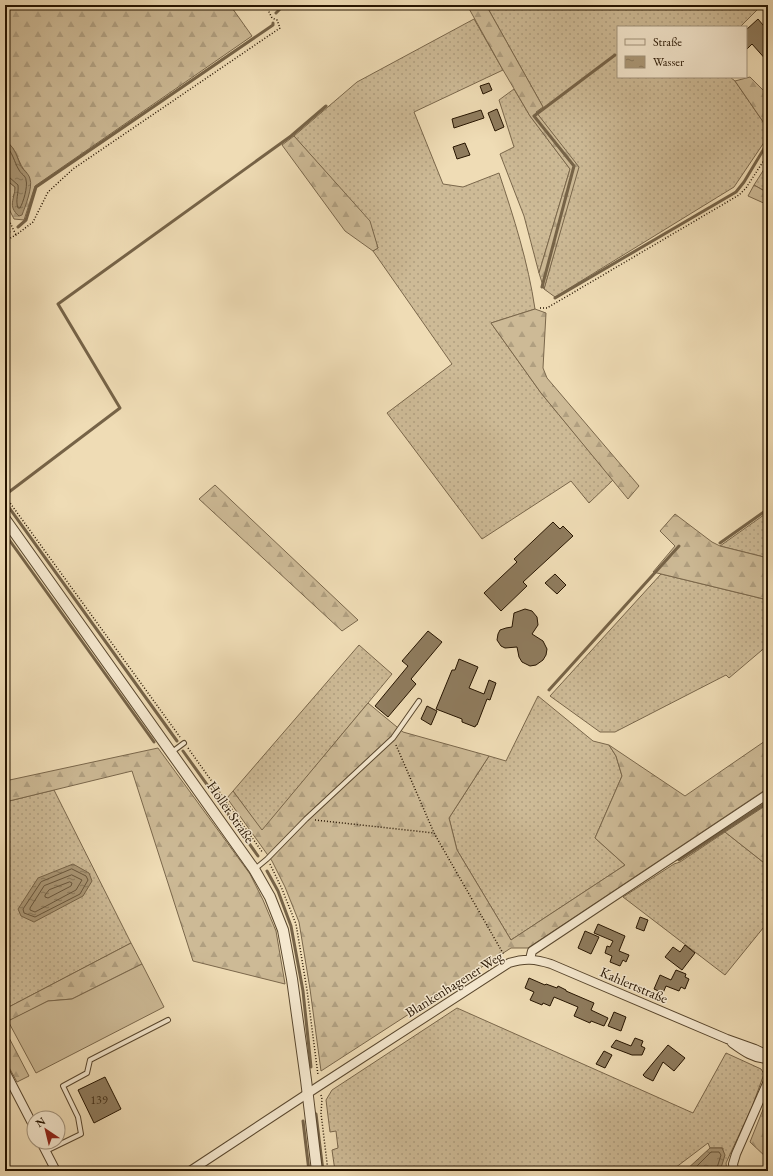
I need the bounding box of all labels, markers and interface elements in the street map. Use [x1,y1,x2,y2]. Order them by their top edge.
legend [617,26,747,78]
text: Straße [653,34,682,50]
text: Wasser [653,54,684,70]
street label: Holler Straße [203,778,259,847]
street label: Blankenhagener Weg [402,946,507,1021]
street label: Kahlertstraße [597,963,671,1008]
house number: 139 [90,1092,108,1108]
north arrow [26,1110,66,1150]
text: N [33,1113,48,1130]

